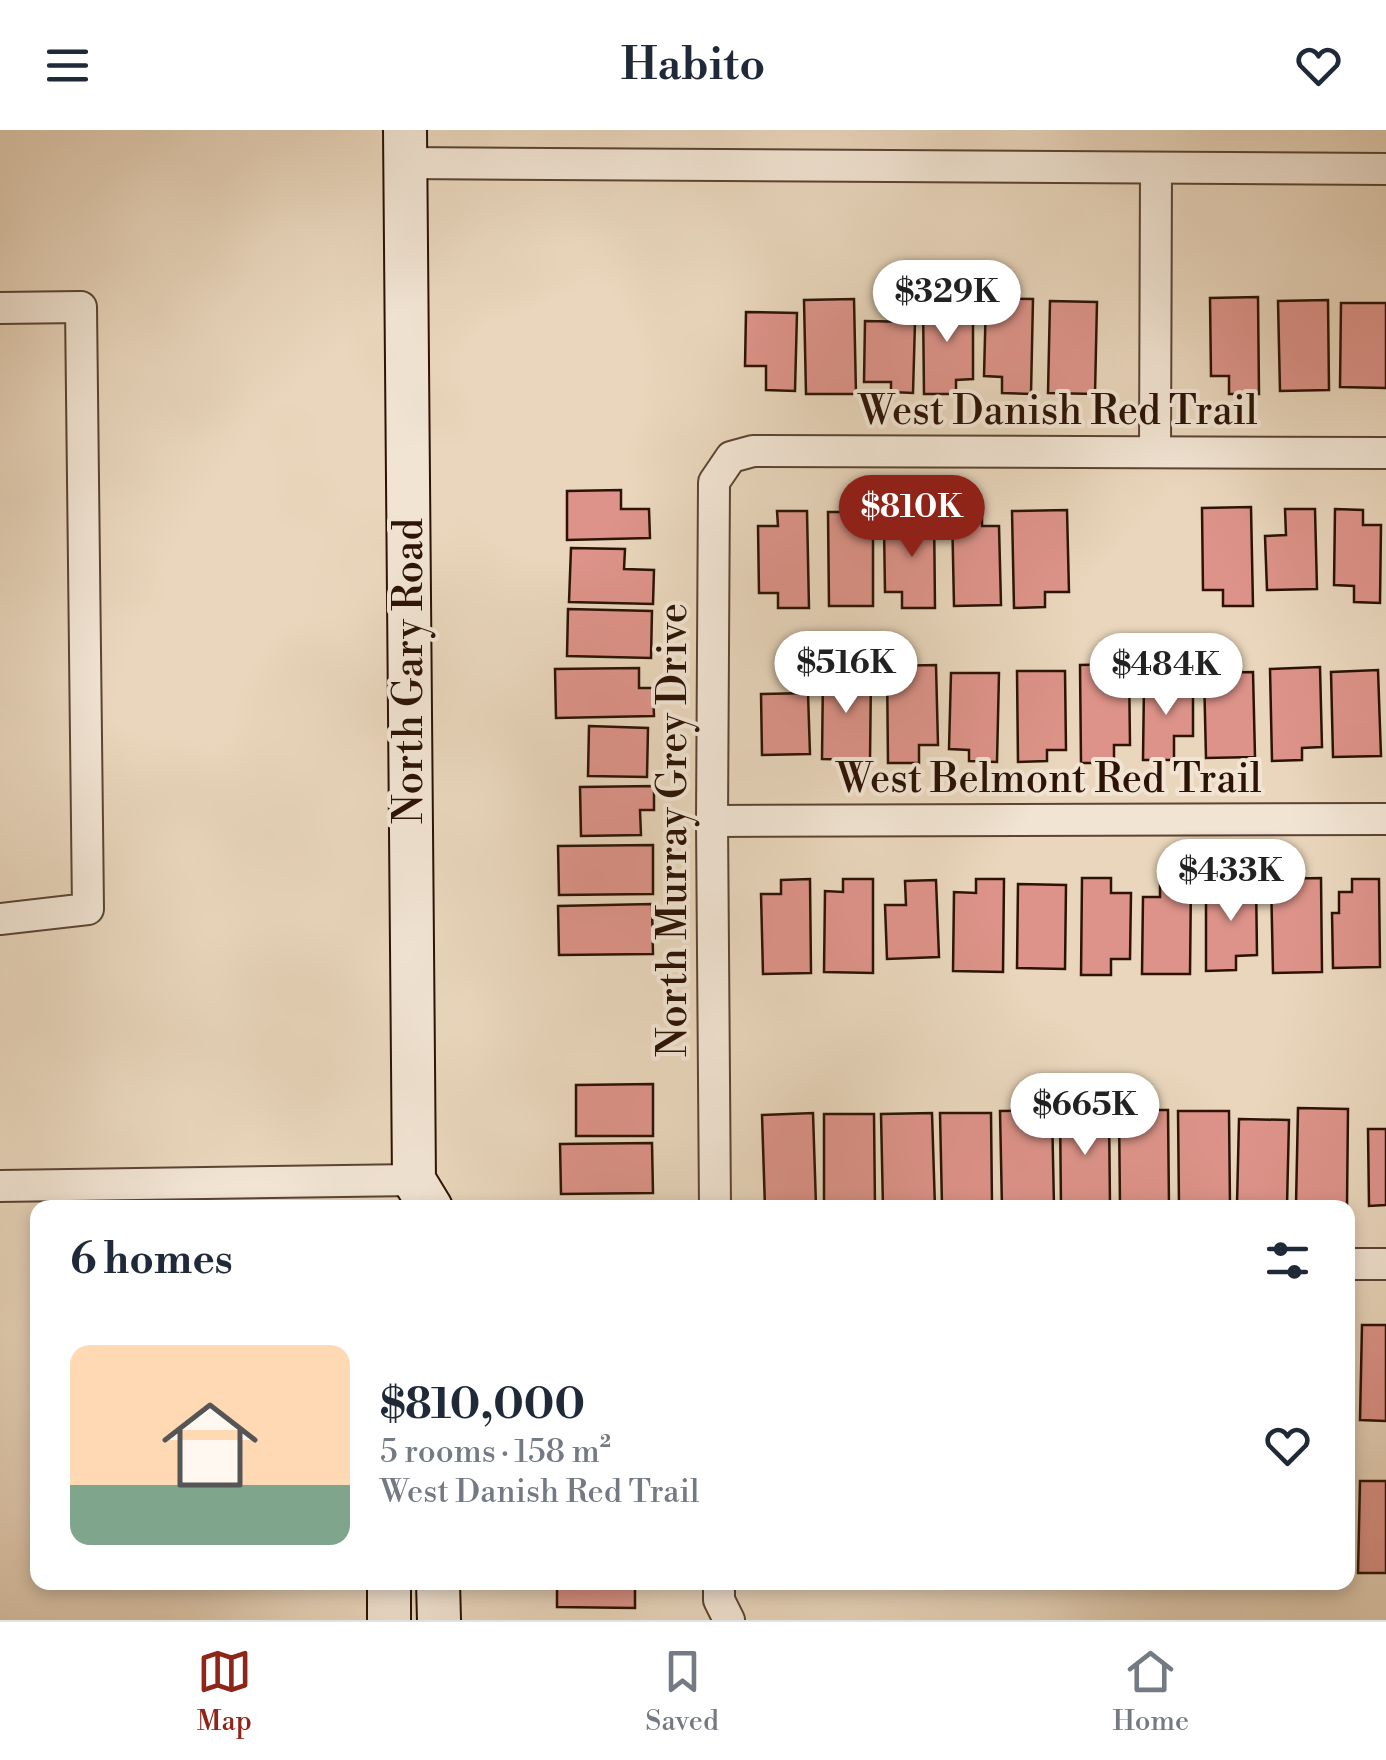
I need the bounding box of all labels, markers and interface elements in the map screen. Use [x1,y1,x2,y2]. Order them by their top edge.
text: Habito [621,37,765,94]
icon: menu [40,38,95,93]
icon: heart [1291,38,1346,93]
pin: $329K [877,260,1017,345]
text: $329K [895,272,999,312]
street label: West Danish Red Trail [856,387,1258,437]
pin: $810K [842,475,982,560]
text: $810K [861,487,963,527]
street label: North Gary Road [385,518,436,824]
street label: North Murray Grey Drive [649,603,700,1057]
pin: $516K [776,631,916,716]
pin: $484K [1096,633,1236,718]
text: $516K [796,643,896,683]
text: $484K [1112,645,1220,685]
street label: West Belmont Red Trail [834,755,1262,805]
pin: $433K [1161,839,1301,924]
text: $433K [1179,851,1283,891]
pin: $665K [1015,1073,1155,1158]
text: $665K [1032,1085,1138,1125]
icon: filters [1260,1233,1315,1288]
text: 6 homes [70,1234,233,1287]
text: $810,000 [380,1379,585,1432]
icon: home [150,1385,270,1505]
icon: heart [1260,1418,1315,1473]
text: 5 rooms · 158 m² [380,1432,611,1472]
text: West Danish Red Trail [380,1472,700,1512]
tab: Map [197,1644,252,1739]
tab: Saved [645,1644,719,1739]
tab: Home [1112,1644,1189,1739]

